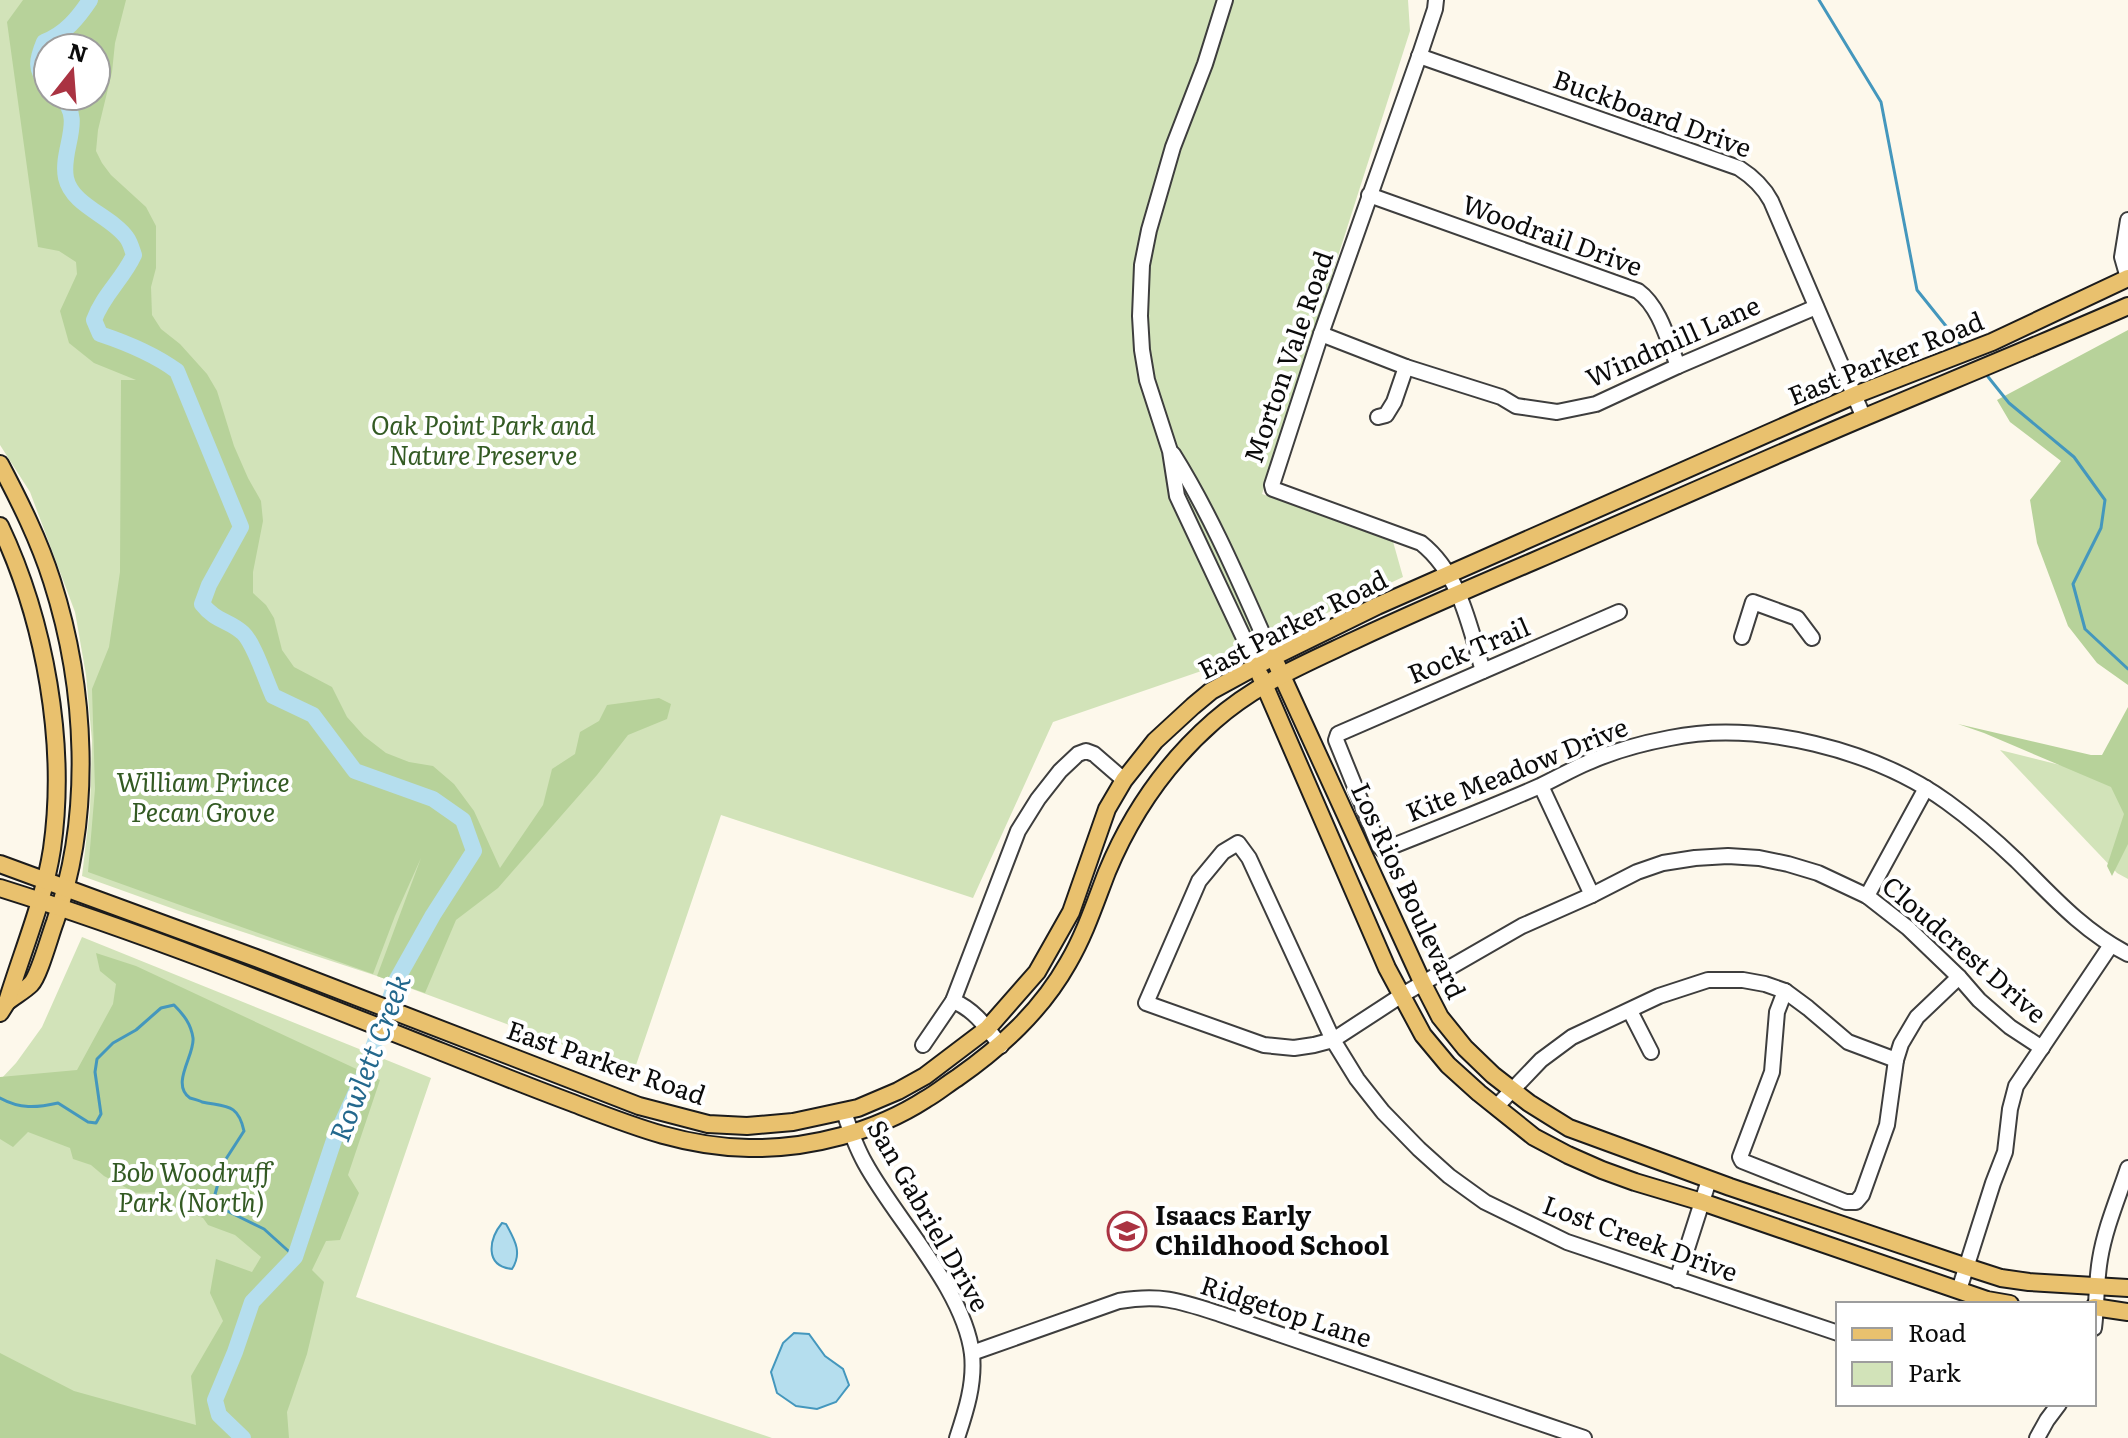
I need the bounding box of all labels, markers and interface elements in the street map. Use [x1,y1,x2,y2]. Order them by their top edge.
north arrow [32,32,112,112]
text: N [65,33,92,70]
street label: Buckboard Drive [1548,58,1757,166]
street label: Woodrail Drive [1457,183,1649,284]
street label: Morton Vale Road [1232,245,1341,468]
street label: Windmill Lane [1579,284,1765,396]
street label: East Parker Road [1781,300,1989,414]
park label: Oak Point Park and Nature Preserve [371,404,595,473]
street label: East Parker Road [1190,558,1393,687]
street label: Rock Trail [1401,605,1535,692]
street label: Kite Meadow Drive [1399,705,1633,830]
park label: William Prince Pecan Grove [116,761,290,830]
street label: Los Rios Boulevard [1343,775,1478,1005]
street label: Cloudcrest Drive [1875,865,2057,1031]
water label: Rowlett Creek [317,967,420,1147]
street label: East Parker Road [502,1008,712,1113]
street label: San Gabriel Drive [859,1111,1001,1318]
park label: Bob Woodruff Park (North) [110,1151,275,1220]
street label: Lost Creek Drive [1538,1183,1744,1290]
place label: Isaacs Early Childhood School [1155,1194,1389,1263]
school or university icon: Isaacs Early Childhood School [1106,1210,1148,1252]
street label: Ridgetop Lane [1196,1264,1377,1356]
legend [1836,1302,2096,1406]
text: Road [1908,1314,1967,1349]
text: Park [1908,1354,1961,1389]

